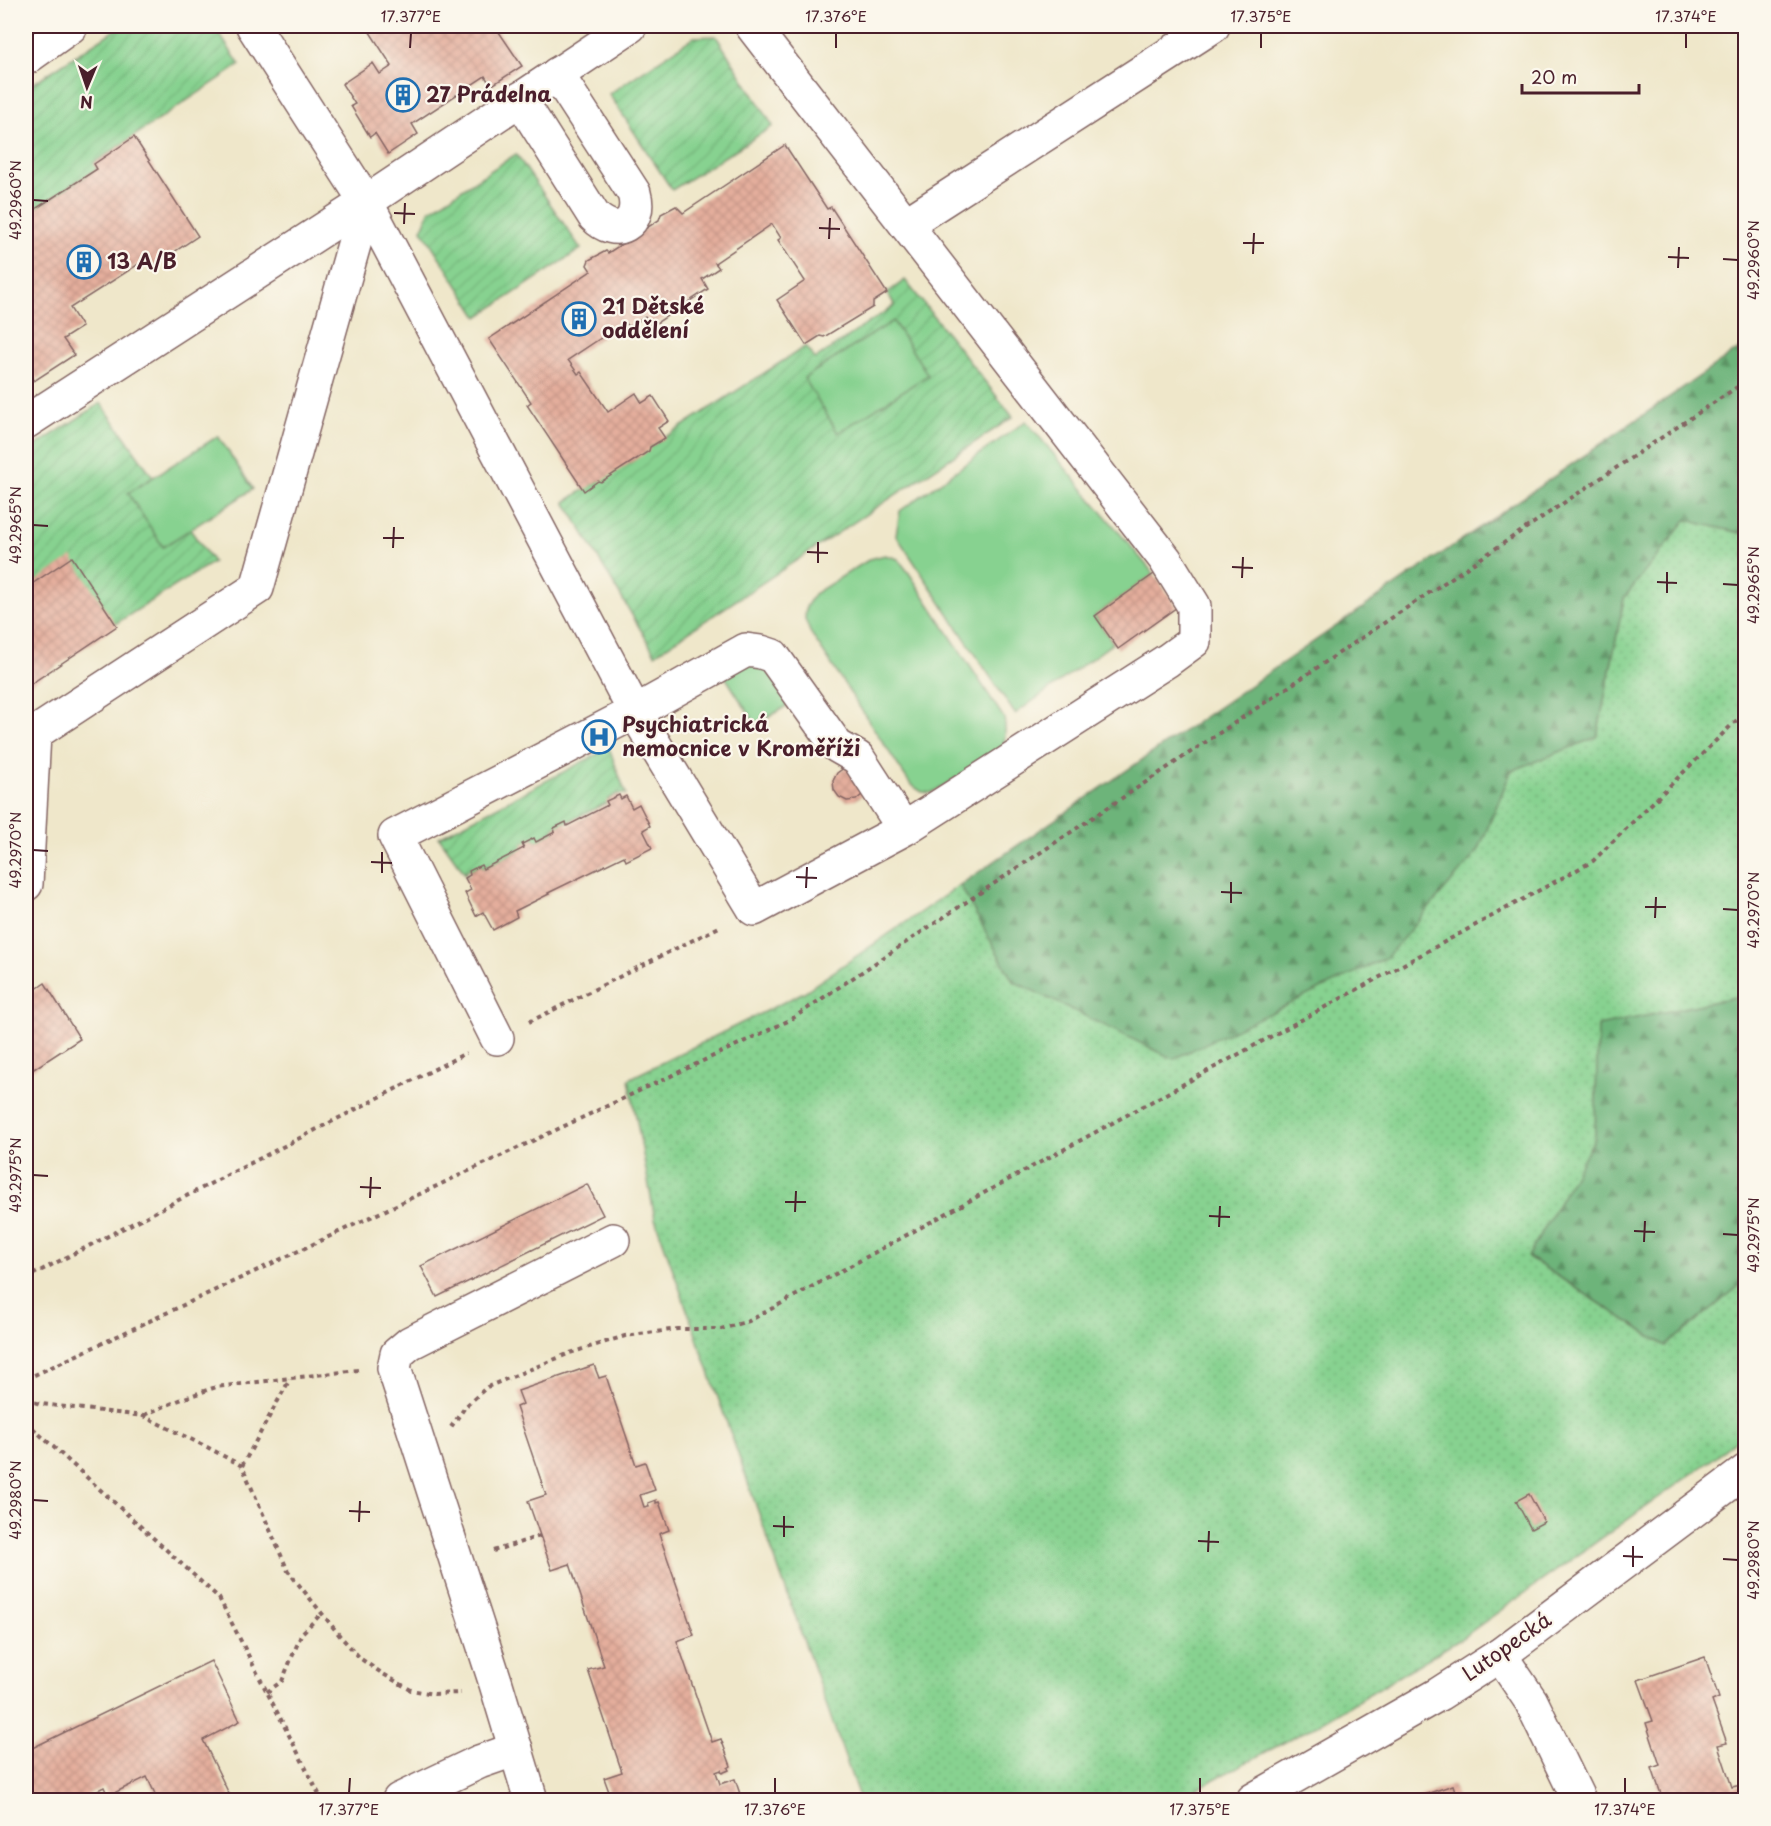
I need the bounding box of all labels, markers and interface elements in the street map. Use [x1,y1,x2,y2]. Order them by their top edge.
text: 17.377°E [381,4,441,27]
text: 17.376°E [805,4,867,27]
text: 17.375°E [1230,4,1292,27]
text: 17.374°E [1655,4,1717,27]
north arrow [57,57,117,117]
scale bar [1522,57,1639,95]
text: 20 m [1531,63,1577,90]
building icon: 27 Prádelna [385,77,421,113]
place label: 27 Prádelna [426,77,551,109]
text: N [80,91,93,115]
text: 49.2960°N [3,160,26,240]
text: 49.2960°N [1741,220,1764,300]
building icon: 13 A/B [66,244,102,280]
place label: 13 A/B [107,244,177,276]
place label: 21 Dětské oddělení [602,289,704,345]
building icon: 21 Dětské oddělení [561,301,597,337]
text: 49.2965°N [3,486,26,564]
text: 49.2965°N [1741,546,1764,624]
place label: Psychiatrická nemocnice v Kroměříži [622,707,860,763]
hospital icon: Psychiatrická nemocnice v Kroměříži [581,719,617,755]
text: 49.2970°N [3,812,26,888]
text: 49.2970°N [1741,872,1764,948]
text: 49.2975°N [3,1137,26,1213]
text: 49.2975°N [1741,1197,1764,1273]
text: 49.2980°N [3,1460,26,1540]
text: 49.2980°N [1741,1520,1764,1600]
street label: Lutopecká [1455,1603,1557,1688]
text: 17.377°E [319,1797,379,1820]
text: 17.376°E [744,1797,806,1820]
text: 17.375°E [1169,1797,1231,1820]
text: 17.374°E [1594,1797,1656,1820]

